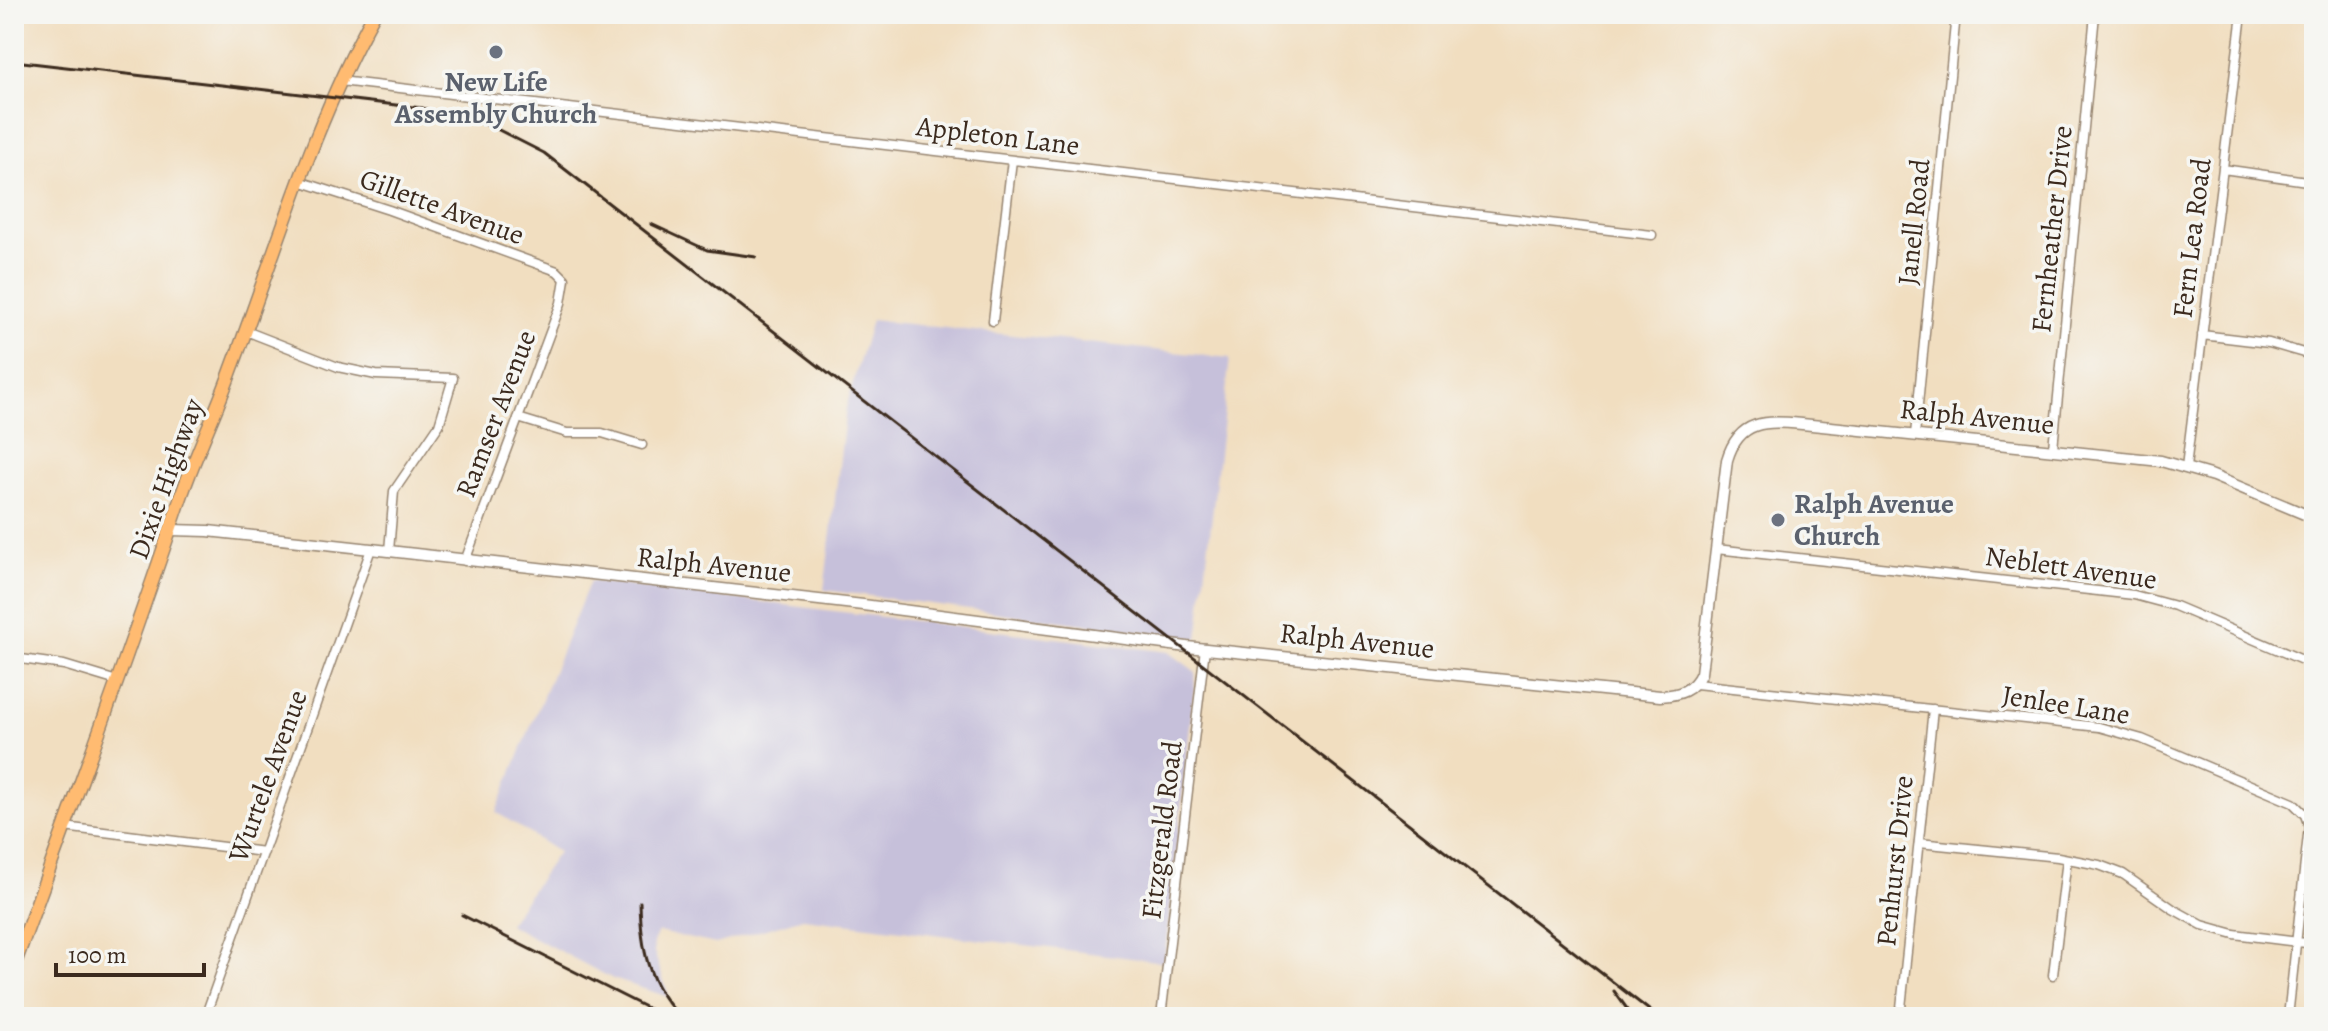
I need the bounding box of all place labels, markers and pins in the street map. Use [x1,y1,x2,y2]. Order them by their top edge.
marker: New Life Assembly Church [487,43,505,61]
place label: New Life Assembly Church [394,63,597,133]
place label: Ralph Avenue Church [1794,485,1954,555]
marker: Ralph Avenue Church [1769,511,1787,529]

